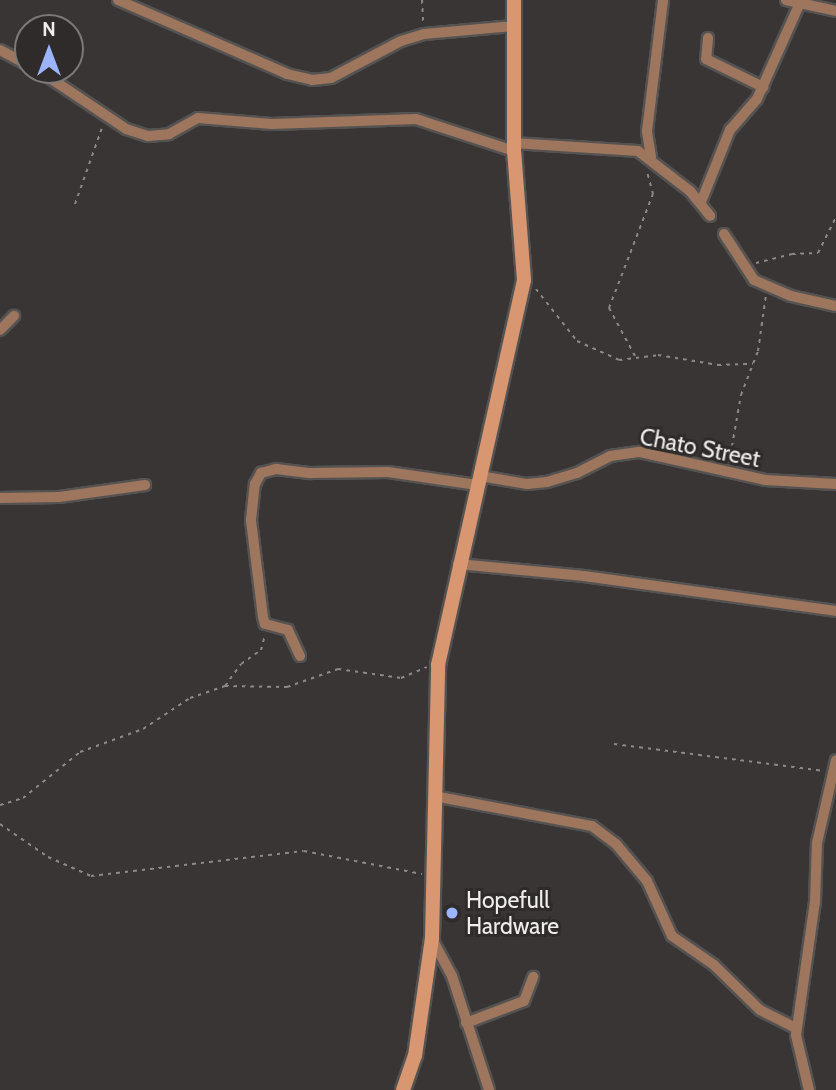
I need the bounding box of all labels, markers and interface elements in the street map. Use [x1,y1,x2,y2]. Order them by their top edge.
north arrow [14,14,84,84]
text: N [42,18,56,41]
street label: Chato Street [637,423,763,473]
place label: Hopefull Hardware [466,886,559,940]
marker: Hopefull Hardware [444,905,460,921]

